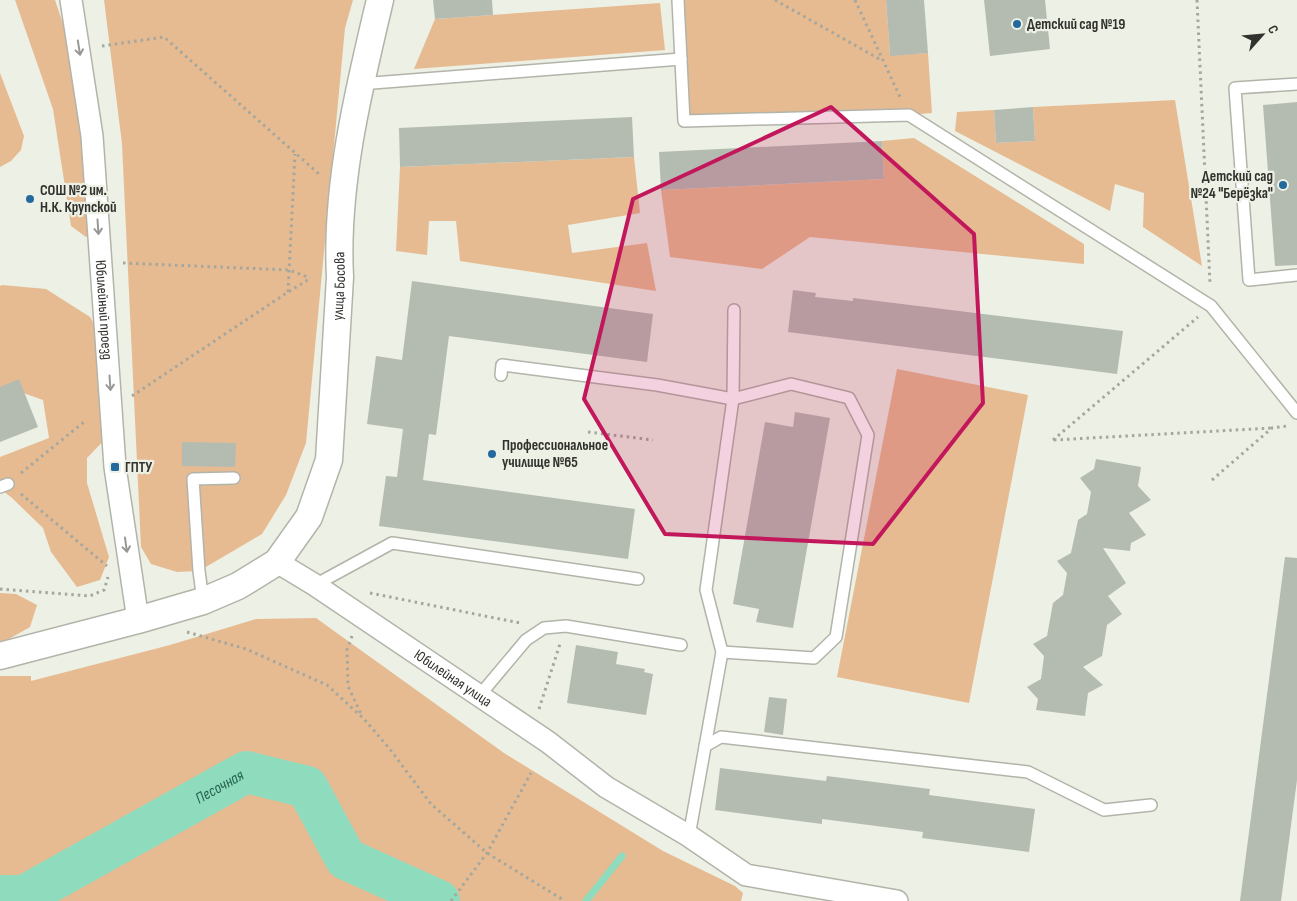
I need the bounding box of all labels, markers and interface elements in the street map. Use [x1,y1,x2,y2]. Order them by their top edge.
north arrow [1237,10,1287,60]
place label: Детский сад №19 [1027,15,1125,34]
marker: Детский сад №19 [1011,18,1023,30]
text: С [1264,22,1282,36]
one-way arrow [74,40,84,56]
place label: Детский сад №24 "Берёзка" [1190,167,1273,203]
marker: Детский сад №24 "Берёзка" [1277,179,1289,191]
place label: СОШ №2 им. Н.К. Крупской [40,181,117,217]
marker: СОШ №2 им. Н.К. Крупской [24,193,36,205]
one-way arrow [94,219,103,235]
street label: улица Босова [328,252,350,321]
street label: Юбилейный проезд [91,259,117,361]
one-way arrow [105,375,114,391]
place label: Профессиональное училище №65 [502,436,608,472]
marker: Профессиональное училище №65 [486,448,498,460]
place label: ГПТУ [125,458,152,477]
marker: ГПТУ [109,461,121,473]
one-way arrow [122,536,132,552]
street label: Юбилейная улица [411,645,496,711]
water label: Песочная [192,765,248,808]

